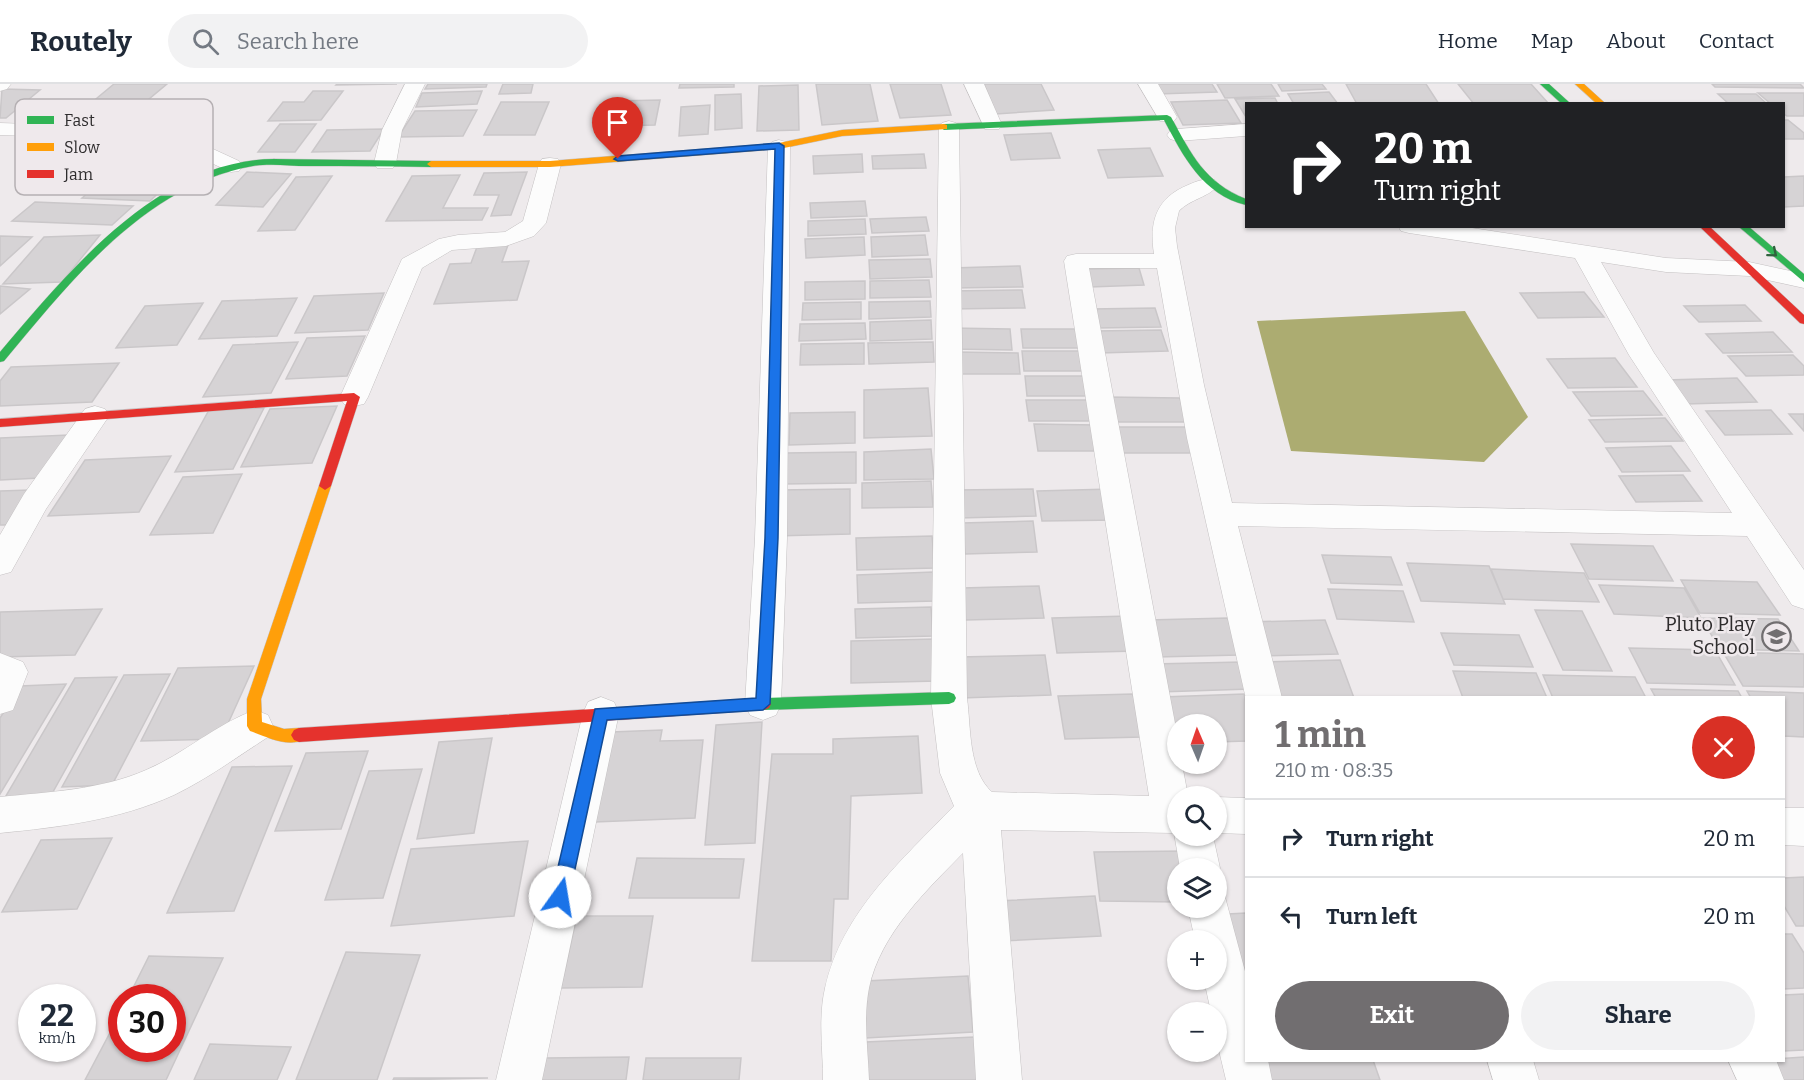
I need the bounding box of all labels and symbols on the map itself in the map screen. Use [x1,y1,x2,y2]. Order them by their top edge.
pin [592,97,643,159]
legend [15,99,213,195]
text: Fast [64,111,95,130]
text: Slow [64,138,100,157]
text: Jam [63,165,93,184]
one-way arrow [1766,246,1777,257]
place label: Pluto Play School [1665,612,1755,659]
school or university icon: Pluto Play School [1760,620,1792,652]
north arrow [1167,714,1227,774]
position arrow [528,865,592,929]
speed limit sign: 30 [108,984,186,1062]

